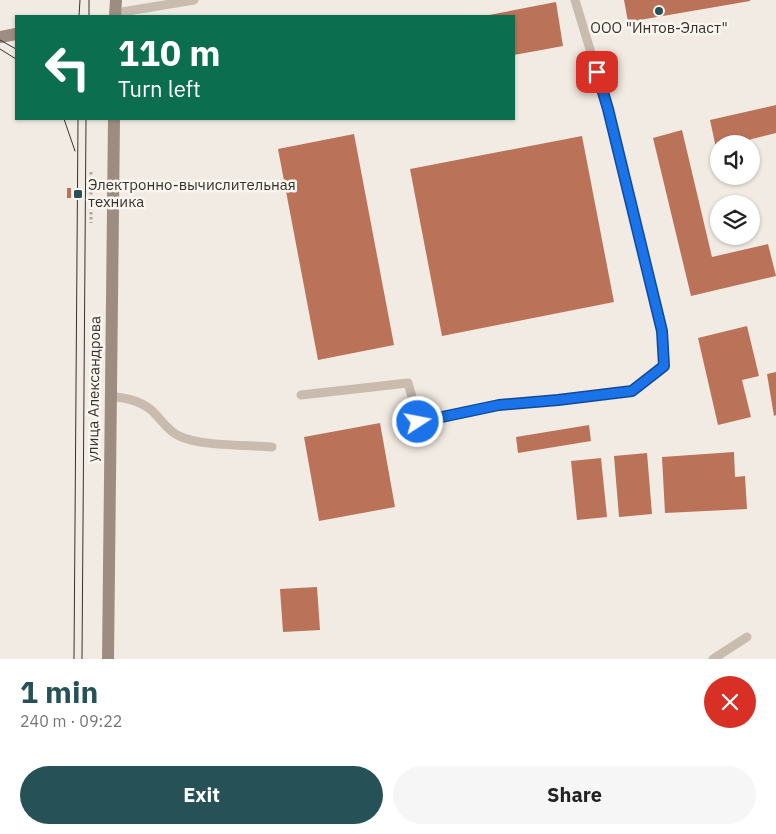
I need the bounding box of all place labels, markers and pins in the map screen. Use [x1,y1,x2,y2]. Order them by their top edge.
marker: ООО "Интов-Эласт" [653,5,665,17]
place label: ООО "Интов-Эласт" [590,18,728,37]
pin [576,51,618,93]
place label: Электронно-вычислительная техника [88,175,296,211]
marker: Электронно-вычислительная техника [72,188,84,200]

